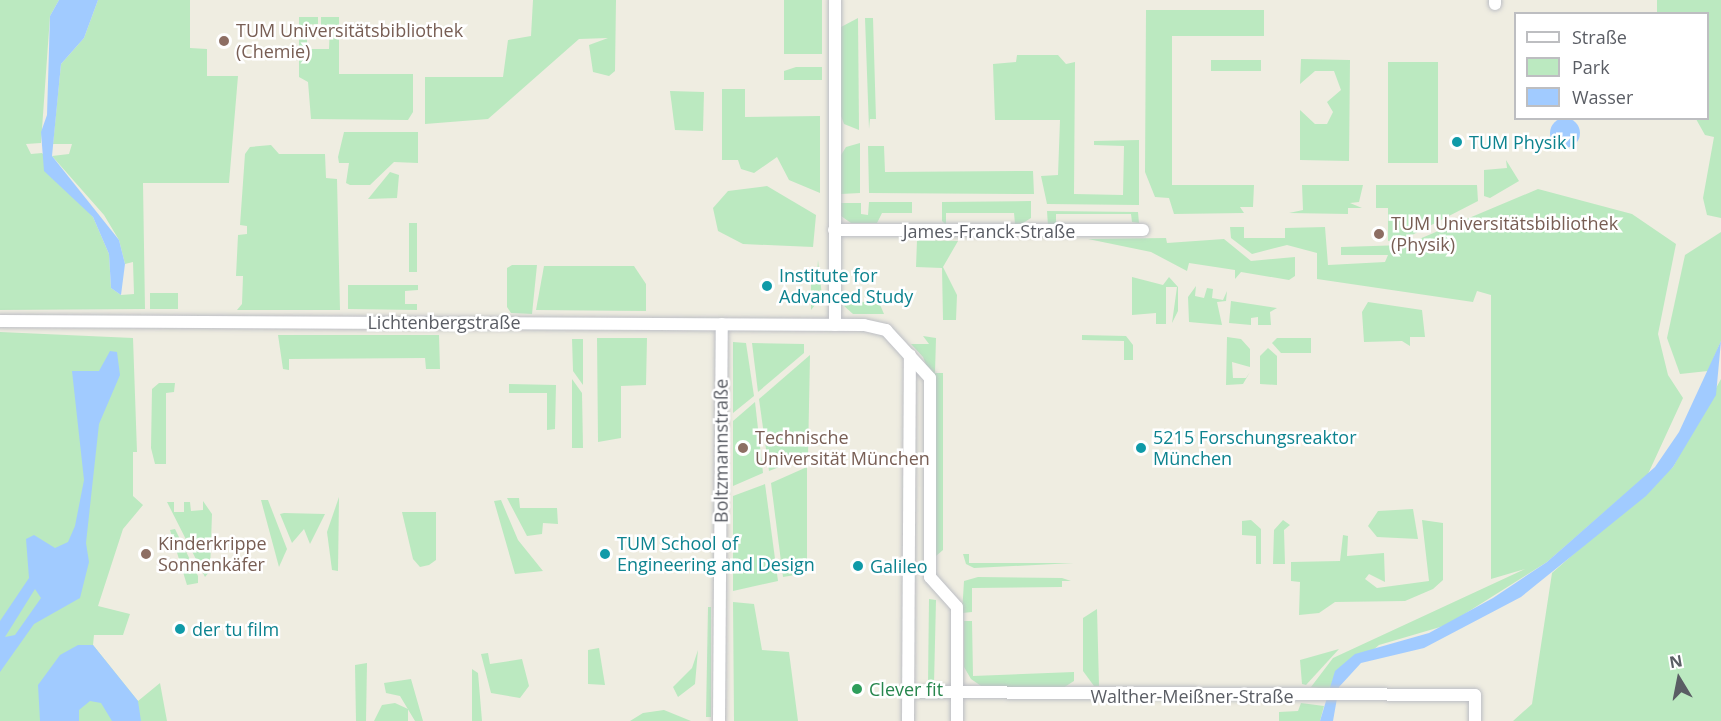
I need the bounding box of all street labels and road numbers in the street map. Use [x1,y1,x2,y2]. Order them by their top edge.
street label: James-Franck-Straße [903,220,1075,242]
street label: Lichtenbergstraße [367,311,521,333]
street label: Boltzmannstraße [710,379,732,523]
street label: Walther-Meißner-Straße [1090,685,1294,707]

